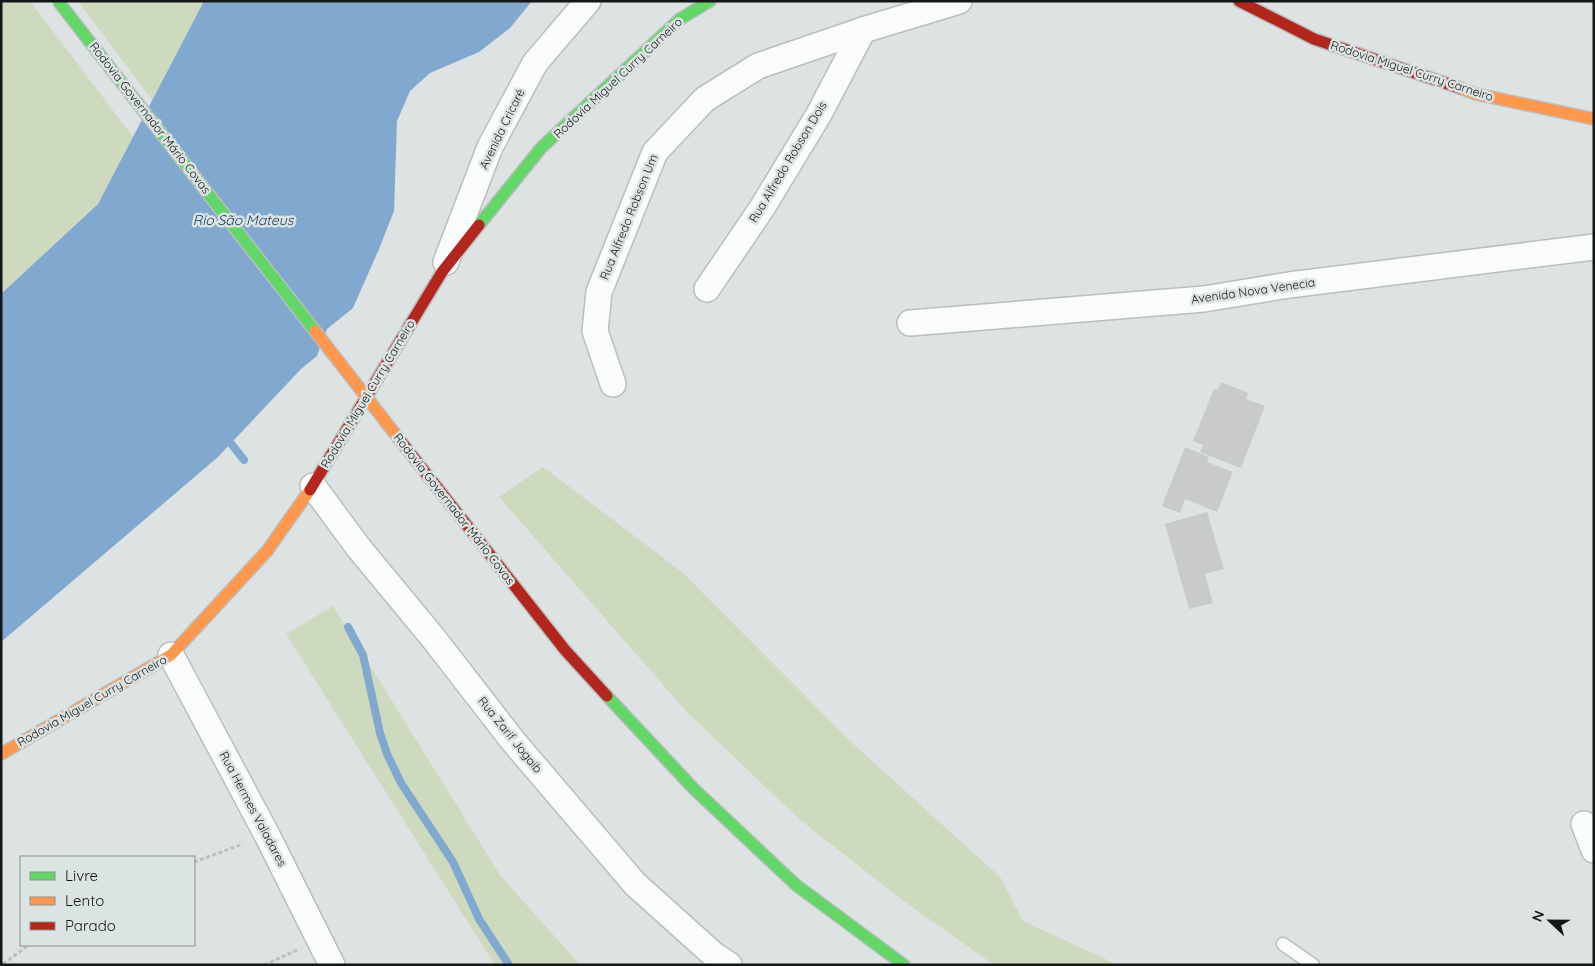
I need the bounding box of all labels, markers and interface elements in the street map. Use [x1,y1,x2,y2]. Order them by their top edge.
street label: Rodovia Miguel Curry Carneiro [550,14,685,141]
street label: Rodovia Miguel Curry Carneiro [1329,37,1495,104]
street label: Rodovia Governador Mário Covas [87,39,214,197]
street label: Avenida Cricaré [476,86,528,171]
street label: Rua Alfredo Robson Dois [745,98,830,225]
street label: Rua Alfredo Robson Um [596,152,661,282]
water label: Rio São Mateus [193,211,295,229]
street label: Avenida Nova Venecia [1190,274,1316,307]
street label: Rodovia Miguel Curry Carneiro [317,317,418,471]
street label: Rodovia Governador Mário Covas [391,430,518,588]
street label: Rodovia Miguel Curry Carneiro [14,651,169,750]
street label: Rua Zarif Jogaib [475,694,546,776]
street label: Rua Hermes Valadares [217,749,290,869]
legend [20,856,195,946]
text: Livre [65,866,98,885]
text: Lento [65,891,104,910]
north arrow [1525,896,1575,946]
text: N [1528,908,1548,924]
text: Parado [65,916,116,935]

